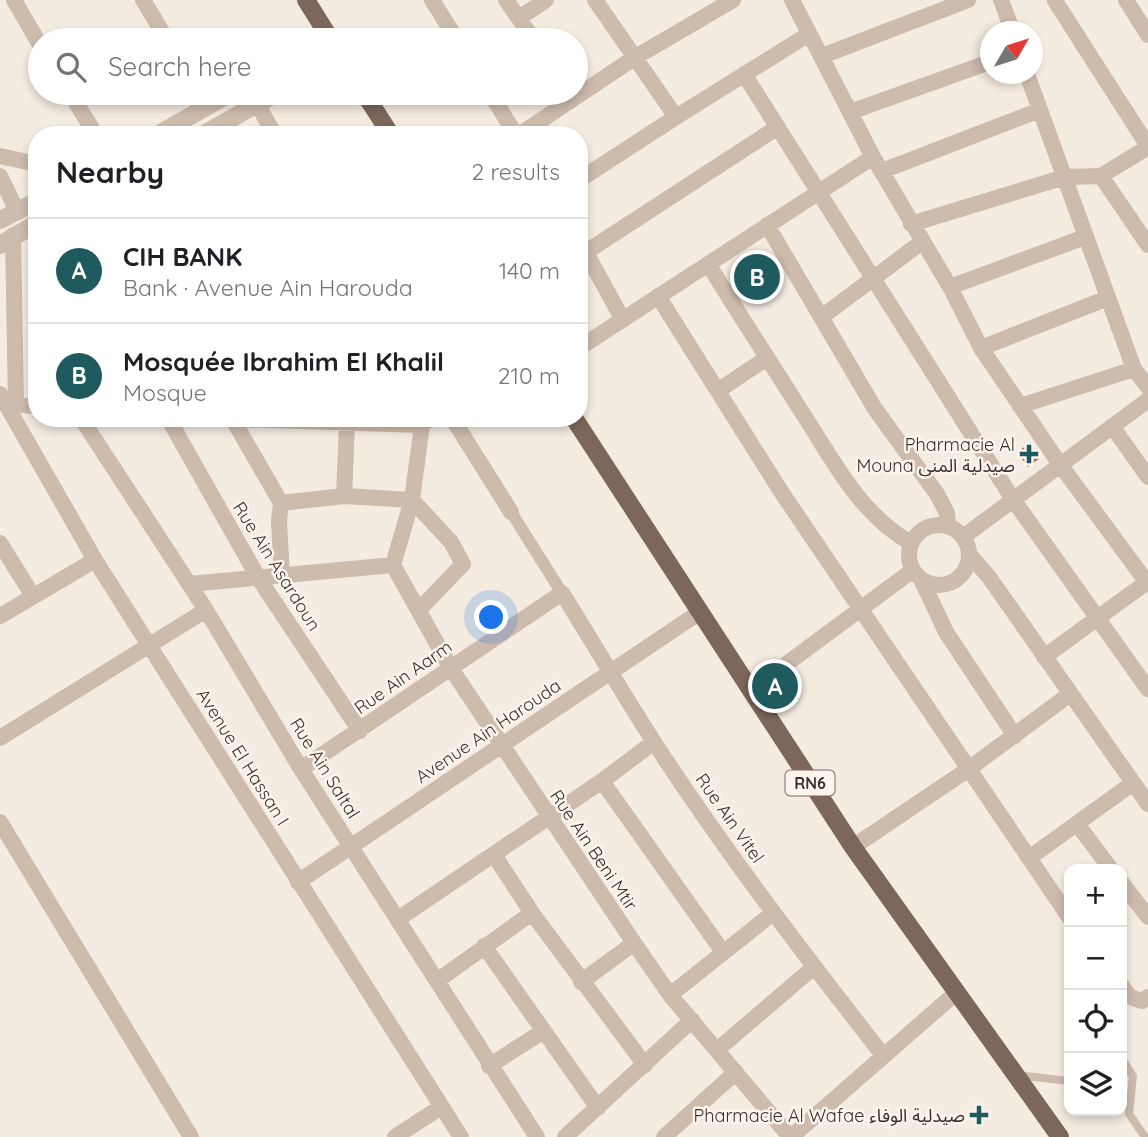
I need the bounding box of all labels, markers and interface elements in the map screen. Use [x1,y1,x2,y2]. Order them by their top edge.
north arrow [980,21,1043,84]
search box [28,28,588,105]
icon: search [52,48,90,86]
text: Search here [108,50,252,83]
text: Nearby [56,153,164,191]
text: 2 results [471,157,560,186]
text: CIH BANK [123,240,242,273]
pin: B [734,251,780,303]
text: A [72,256,86,285]
text: 140 m [499,256,560,285]
text: Bank · Avenue Ain Harouda [123,273,413,302]
text: Mosquée Ibrahim El Khalil [123,345,444,378]
text: B [71,361,87,390]
text: 210 m [498,361,560,390]
text: Mosque [123,378,207,407]
place label: Pharmacie Al Mouna صيدلية المنى [856,433,1015,477]
marker: Pharmacie Al Mouna صيدلية المنى [1021,446,1037,462]
street label: Rue Ain Asardoun [228,497,326,635]
your location [474,600,508,634]
street label: Rue Ain Aarm [350,635,456,719]
pin: A [752,660,798,712]
street label: Avenue Ain Harouda [411,674,565,788]
street label: Avenue El Hassan I [192,684,294,830]
street label: Rue Ain Saltal [285,713,365,823]
street label: Rue Ain Vitel [691,769,769,867]
road number: RN6 [786,770,834,796]
street label: Rue Ain Beni Mtir [545,785,643,915]
map controls [1064,864,1127,1116]
button: + [1064,864,1127,927]
button: − [1064,927,1127,990]
button: locate [1064,990,1127,1053]
button: layers [1064,1053,1127,1116]
place label: Pharmacie Al Wafae صيدلية الوفاء [694,1104,965,1127]
marker: Pharmacie Al Wafae صيدلية الوفاء [971,1107,987,1123]

